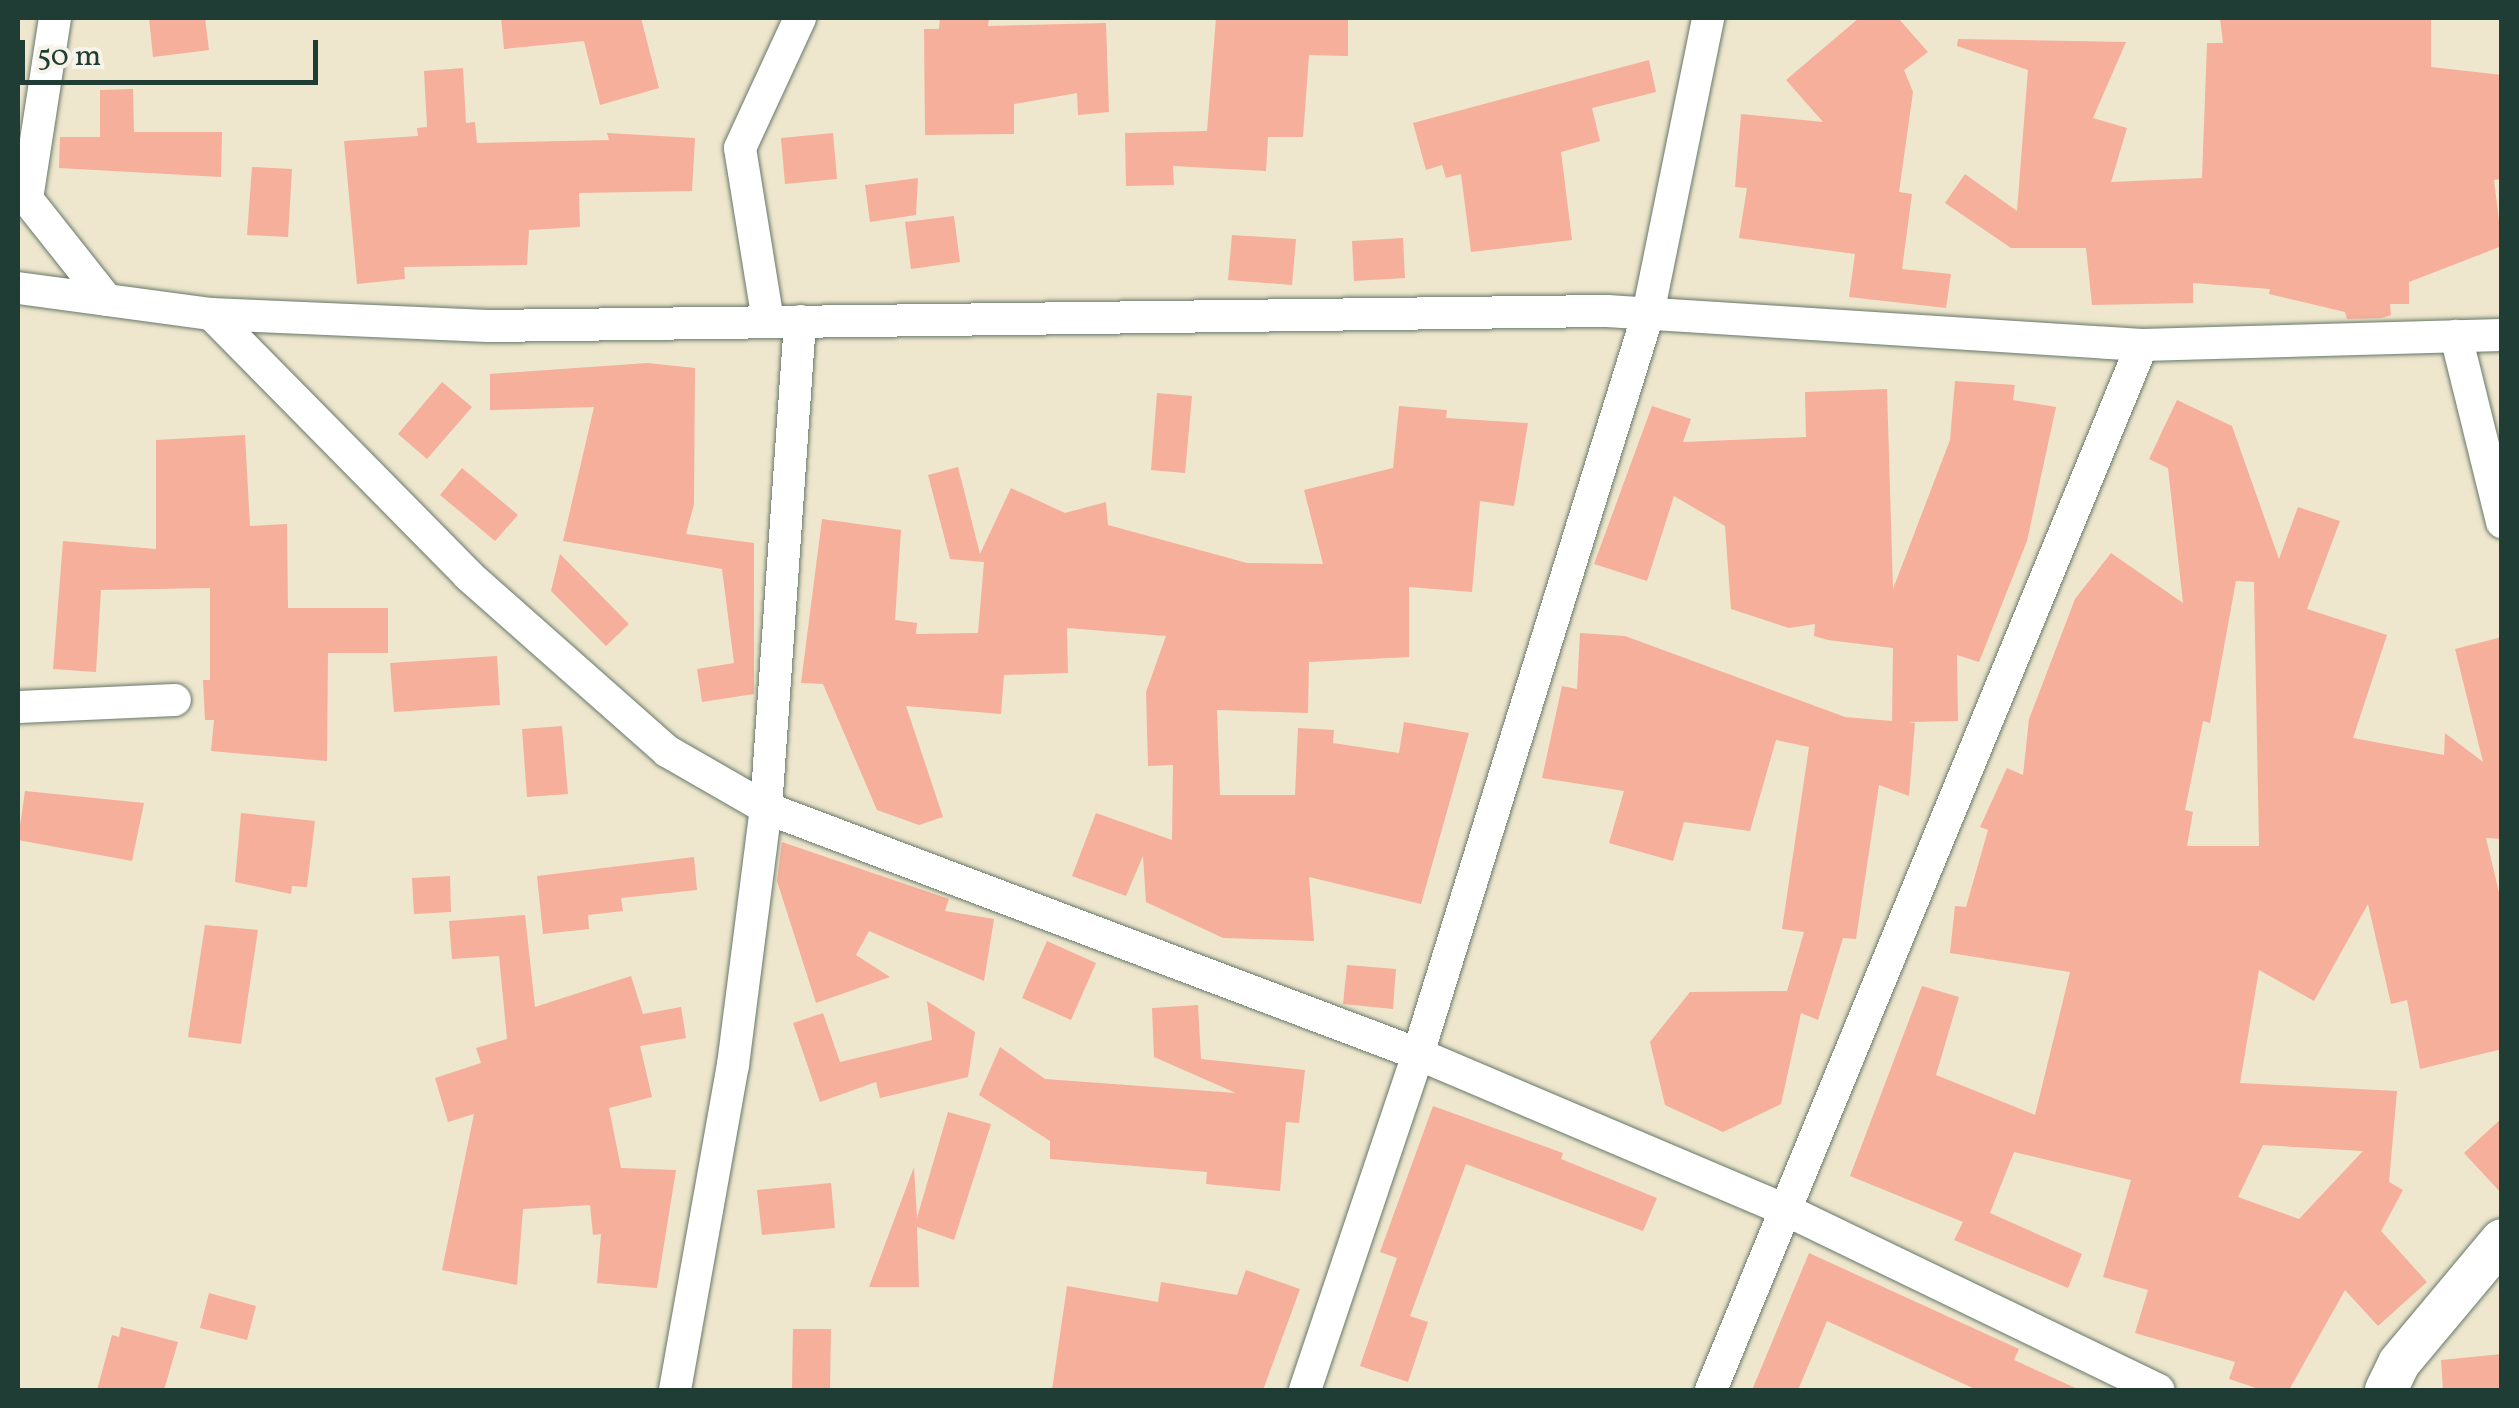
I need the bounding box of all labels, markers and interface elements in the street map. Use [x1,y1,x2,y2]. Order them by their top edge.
scale bar [25,20,322,82]
text: 50 m [37,36,101,78]

